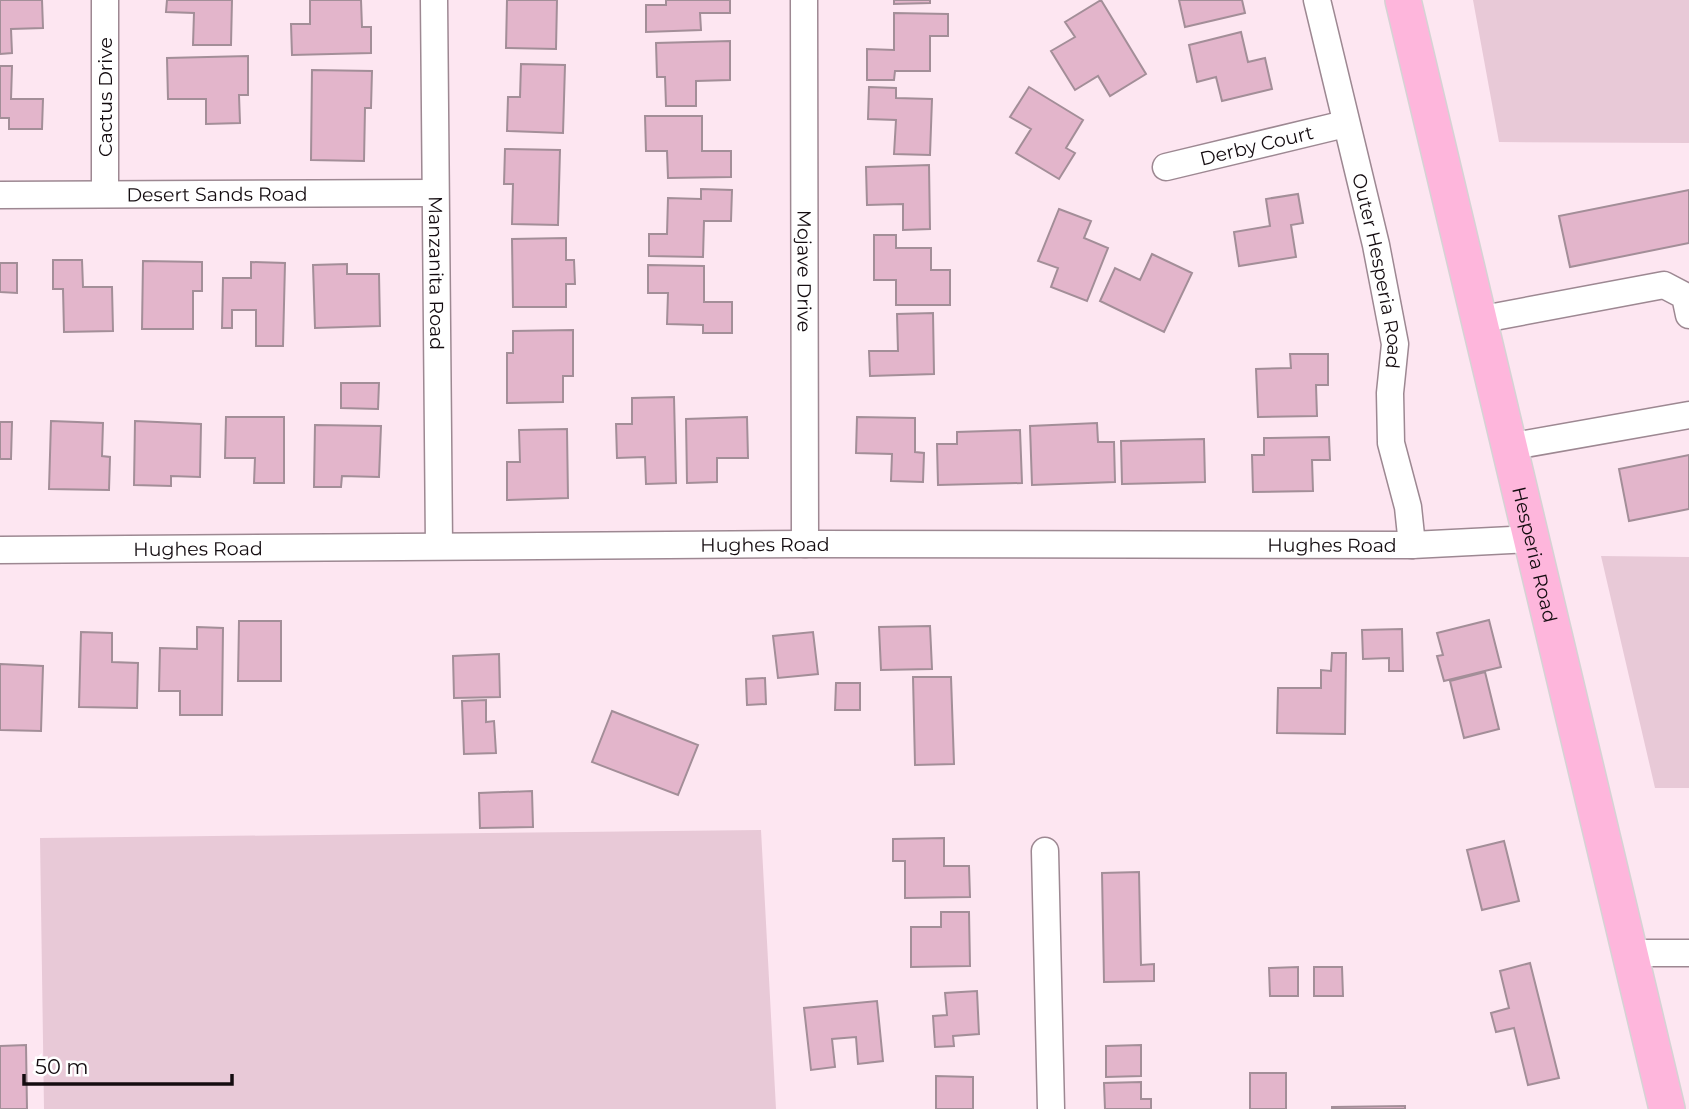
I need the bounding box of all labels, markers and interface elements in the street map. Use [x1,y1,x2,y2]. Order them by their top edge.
street label: Cactus Drive [94,37,117,157]
street label: Derby Court [1197,120,1316,170]
street label: Outer Hesperia Road [1348,171,1406,370]
street label: Desert Sands Road [126,182,308,206]
street label: Manzanita Road [424,196,449,350]
street label: Mojave Drive [793,210,816,332]
street label: Hesperia Road [1508,484,1562,625]
street label: Hughes Road [700,532,830,556]
street label: Hughes Road [1267,533,1397,556]
street label: Hughes Road [133,537,263,561]
scale bar [24,1042,233,1086]
text: 50 m [35,1054,89,1079]

